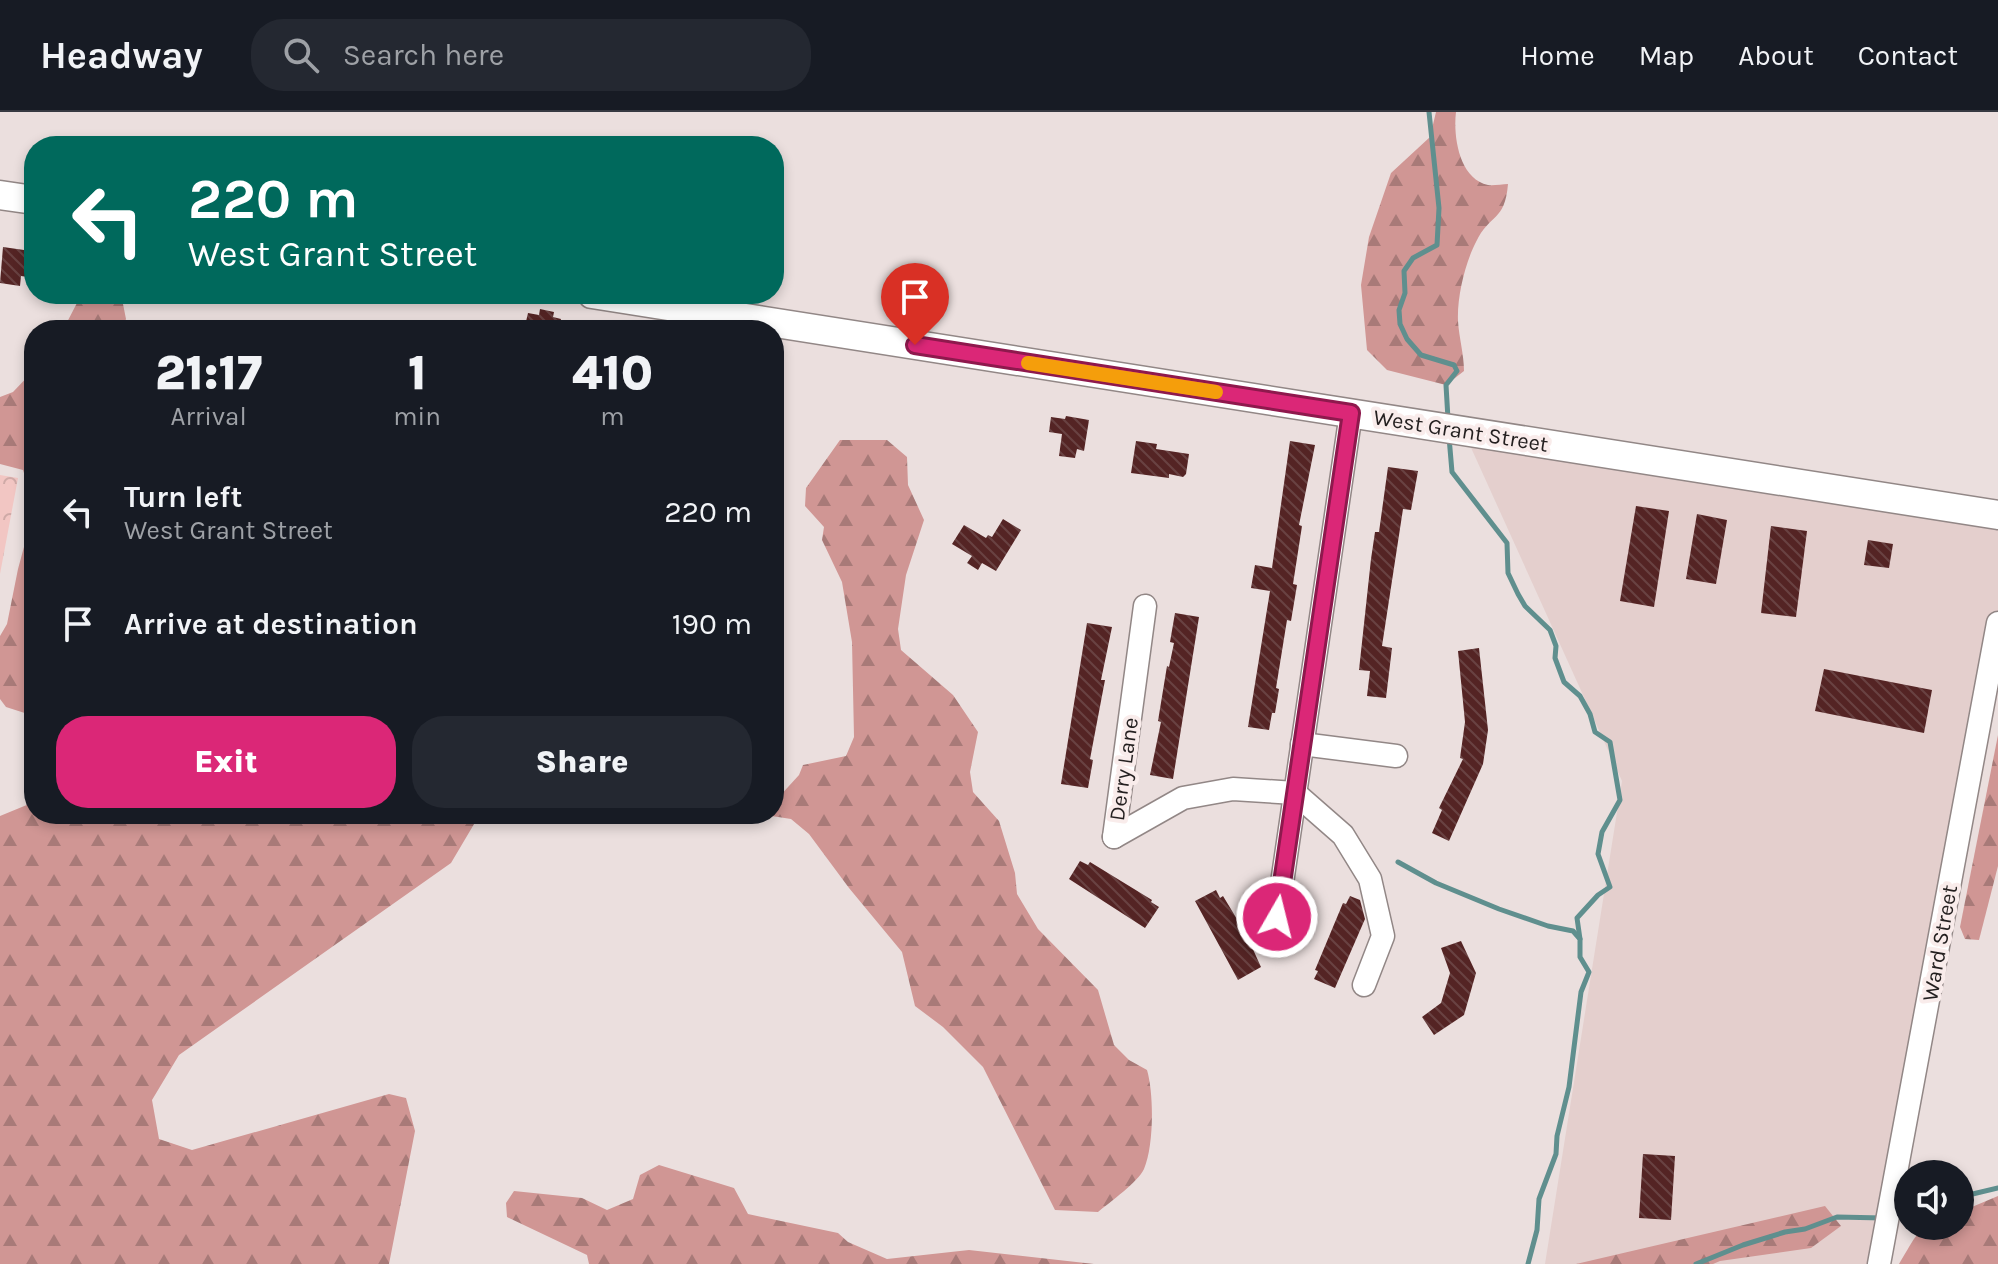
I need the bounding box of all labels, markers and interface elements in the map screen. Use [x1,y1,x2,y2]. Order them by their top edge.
search box [251,19,811,91]
text: Headway [40,33,203,78]
icon: search [279,33,323,77]
text: Search here [343,37,504,73]
text: Home [1520,39,1595,72]
text: Map [1639,39,1694,72]
text: About [1738,39,1814,72]
text: Contact [1858,39,1958,72]
text: 220 m [188,166,359,231]
icon: left [56,168,160,272]
text: West Grant Street [188,233,477,275]
pin [881,263,949,345]
icon: arrive [893,275,937,319]
text: 21:17 [155,345,262,401]
text: 1 [408,345,426,401]
text: 410 [572,345,653,401]
text: Arrival [171,401,247,432]
text: min [393,401,441,432]
text: m [600,401,625,432]
street label: West Grant Street [1372,404,1550,458]
text: Turn left [124,479,242,515]
icon: left [56,490,100,534]
text: 220 m [664,494,752,530]
text: West Grant Street [124,515,333,546]
icon: arrive [56,602,100,646]
text: Arrive at destination [124,606,418,642]
text: 190 m [672,606,752,642]
button: Exit [56,716,396,808]
button: Share [412,716,752,808]
street label: Derry Lane [1104,716,1144,823]
position arrow [1235,875,1319,959]
street label: Ward Street [1917,883,1963,1003]
map controls [1894,1160,1974,1240]
button: sound [1894,1160,1974,1240]

